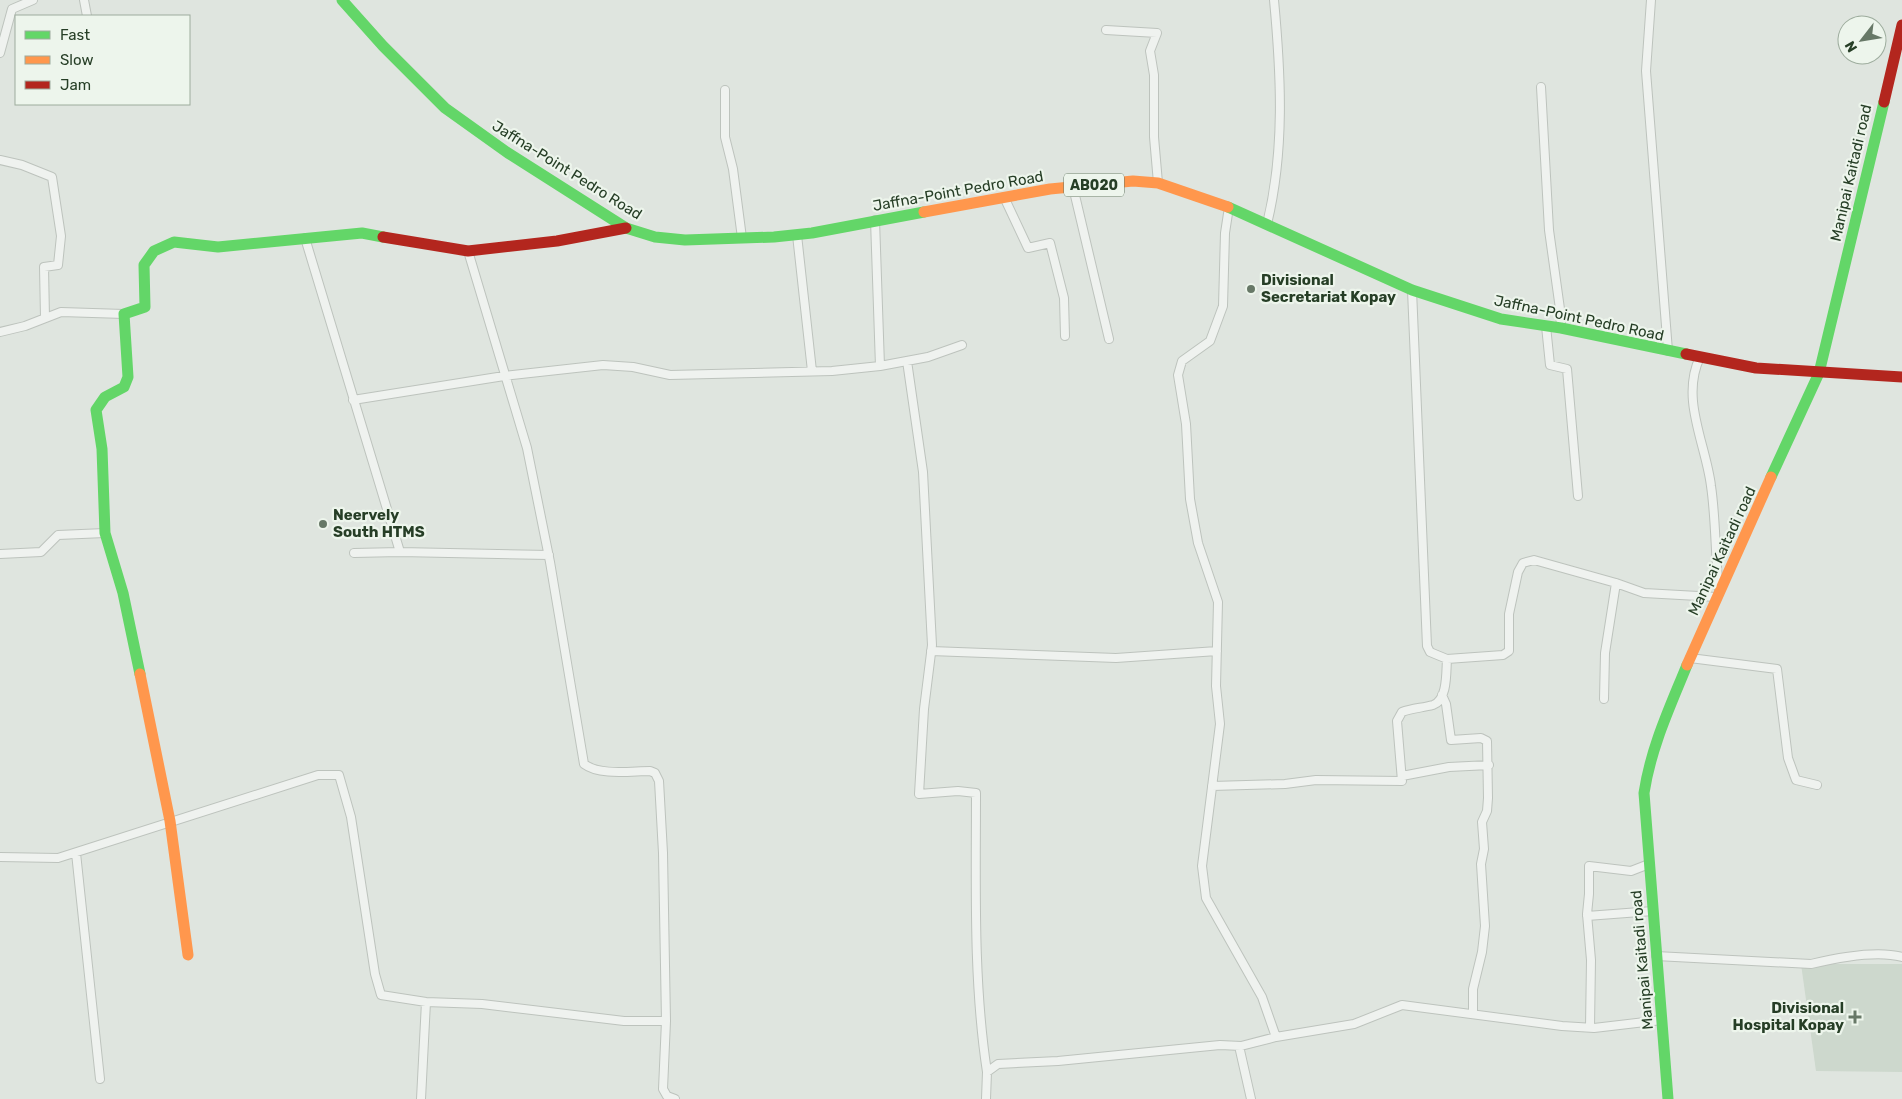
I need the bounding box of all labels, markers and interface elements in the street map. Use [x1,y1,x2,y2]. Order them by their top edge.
legend [15,15,190,105]
north arrow [1837,15,1887,65]
text: Fast [60,26,90,44]
text: N [1841,38,1861,55]
text: Slow [60,51,93,69]
text: Jam [60,76,91,94]
street label: Manipai Kaitadi road [1826,103,1876,243]
street label: Jaffna-Point Pedro Road [489,117,645,223]
street label: Jaffna-Point Pedro Road [871,167,1045,215]
road number: AB020 [1064,174,1124,196]
place label: Divisional Secretariat Kopay [1261,271,1396,306]
marker: Divisional Secretariat Kopay [1245,283,1257,295]
street label: Jaffna-Point Pedro Road [1492,291,1666,345]
street label: Manipai Kaitadi road [1684,484,1760,618]
place label: Neervely South HTMS [333,506,425,541]
marker: Neervely South HTMS [317,518,329,530]
street label: Manipai Kaitadi road [1627,889,1657,1031]
place label: Divisional Hospital Kopay [1733,999,1844,1034]
marker: Divisional Hospital Kopay [1848,1010,1862,1024]

